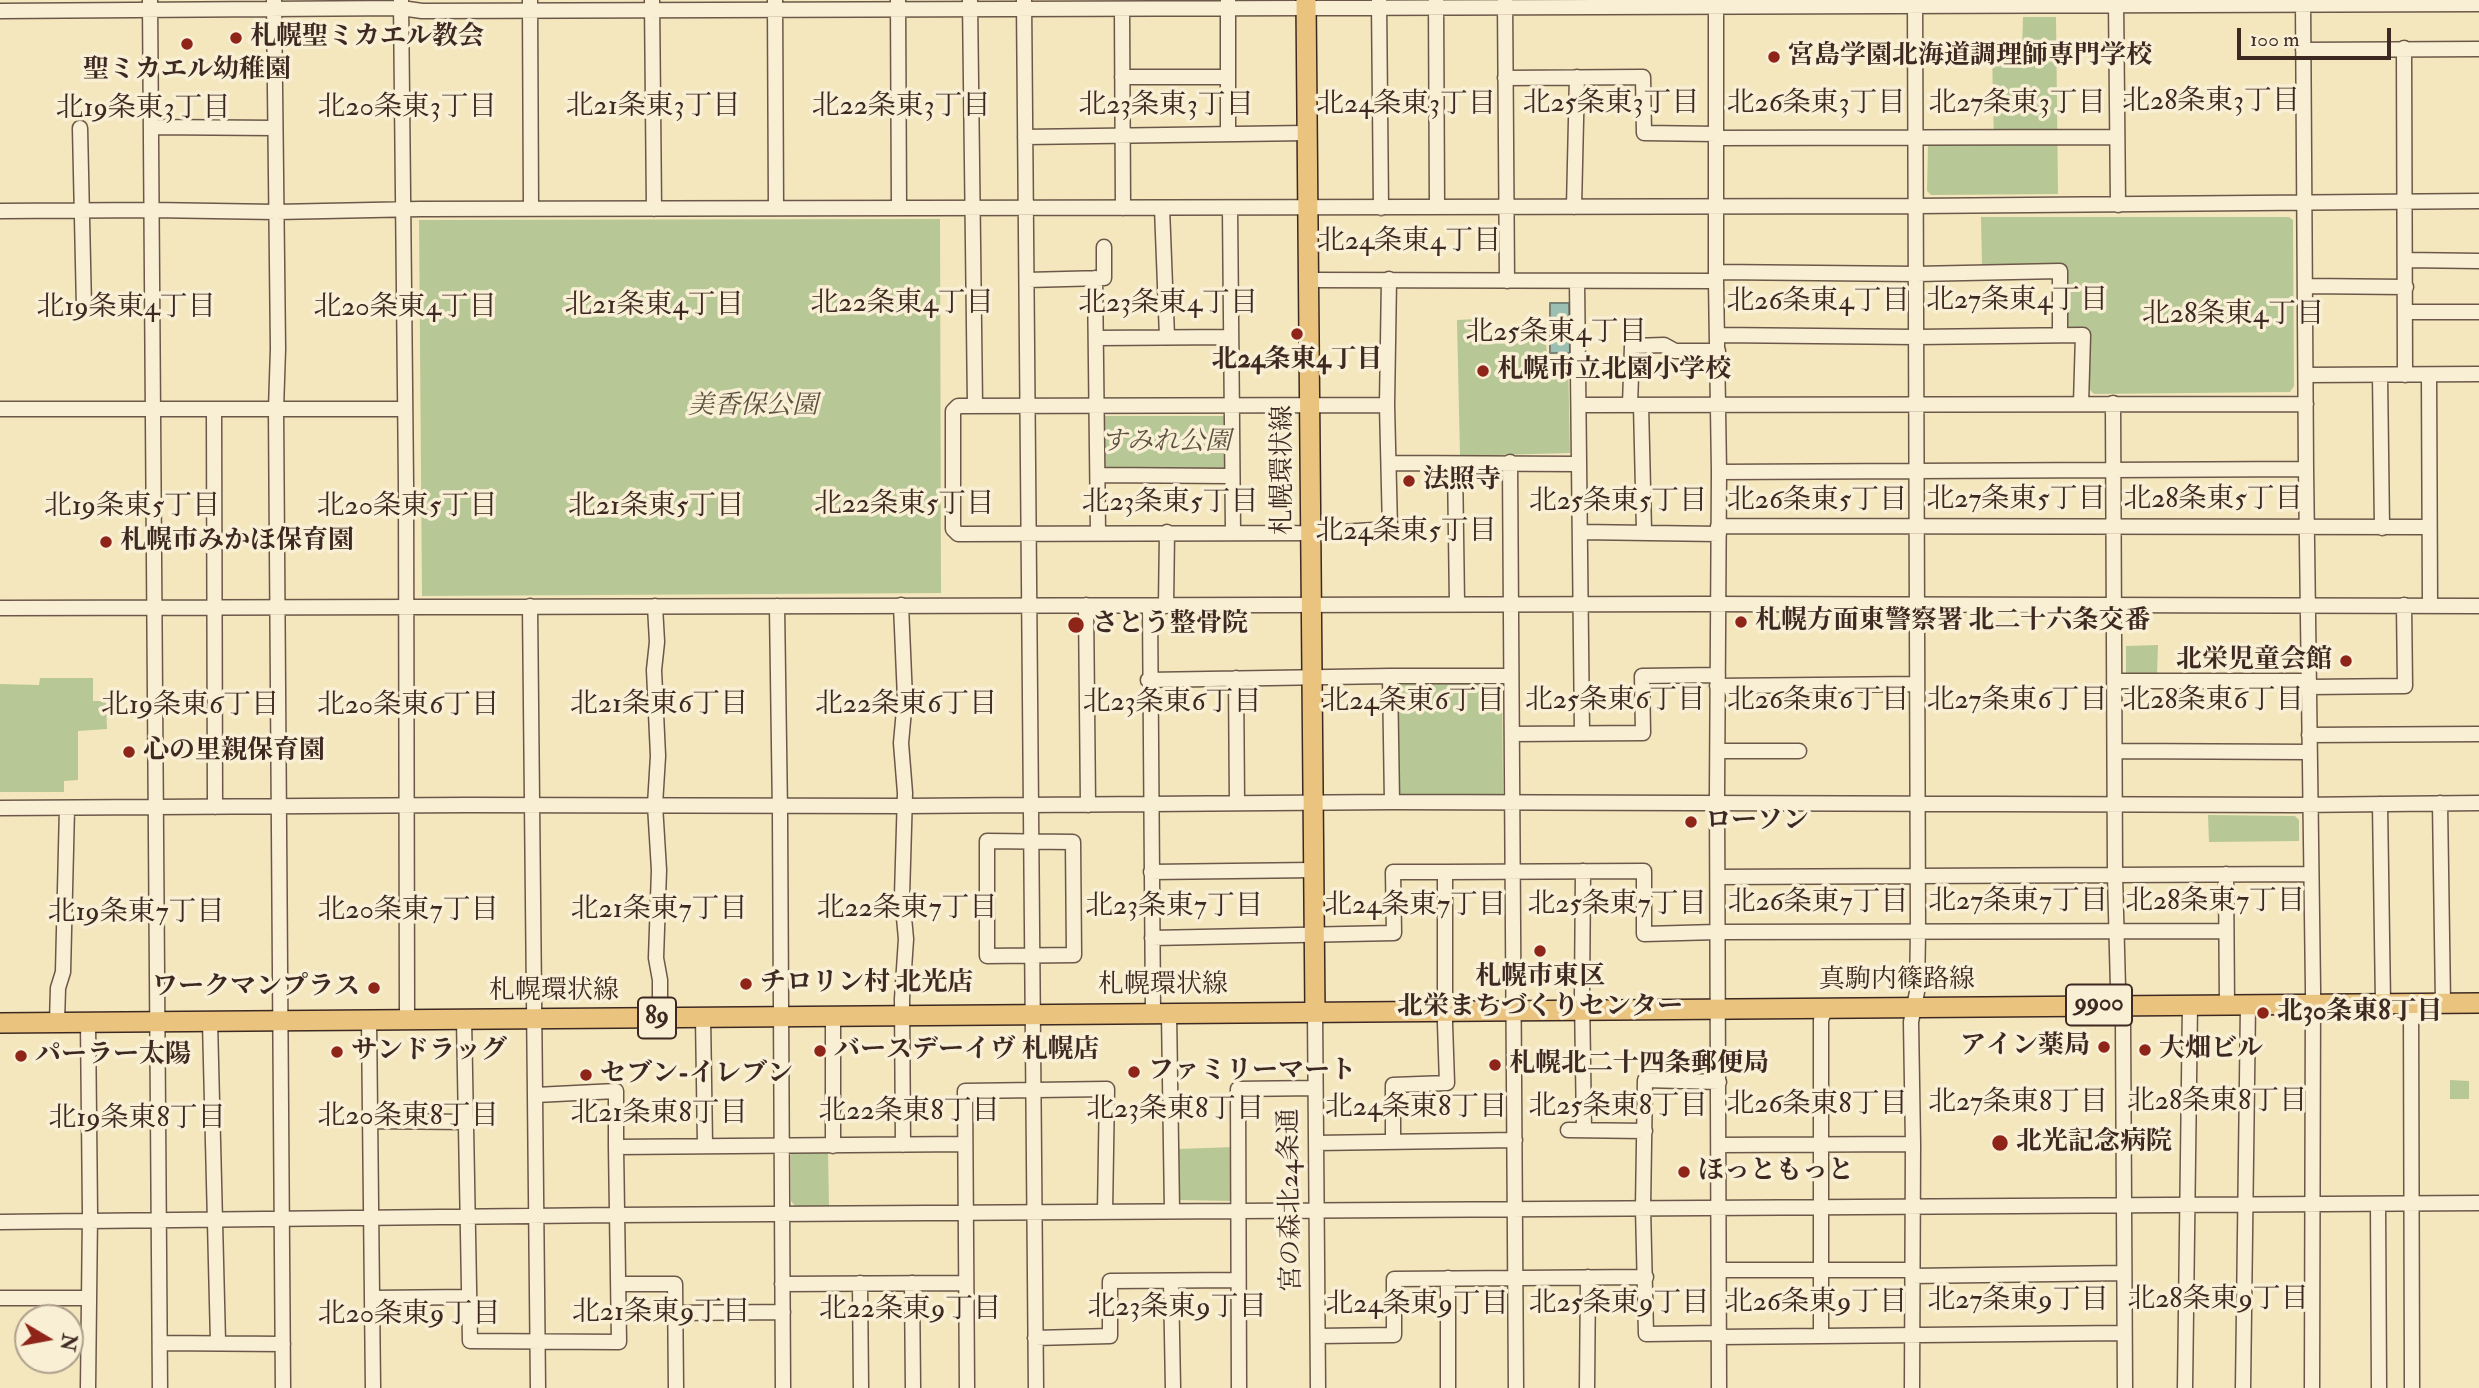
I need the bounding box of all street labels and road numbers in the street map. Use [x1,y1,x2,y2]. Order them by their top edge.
street label: 札幌環状線 [1268,405,1300,535]
street label: 真駒内篠路線 [1819,965,1975,997]
street label: 札幌環状線 [1098,970,1228,1002]
street label: 札幌環状線 [489,976,619,1008]
road number: 9900 [2066,985,2132,1026]
road number: 89 [638,998,676,1038]
street label: 宮の森北24条通 [1275,1108,1309,1292]

